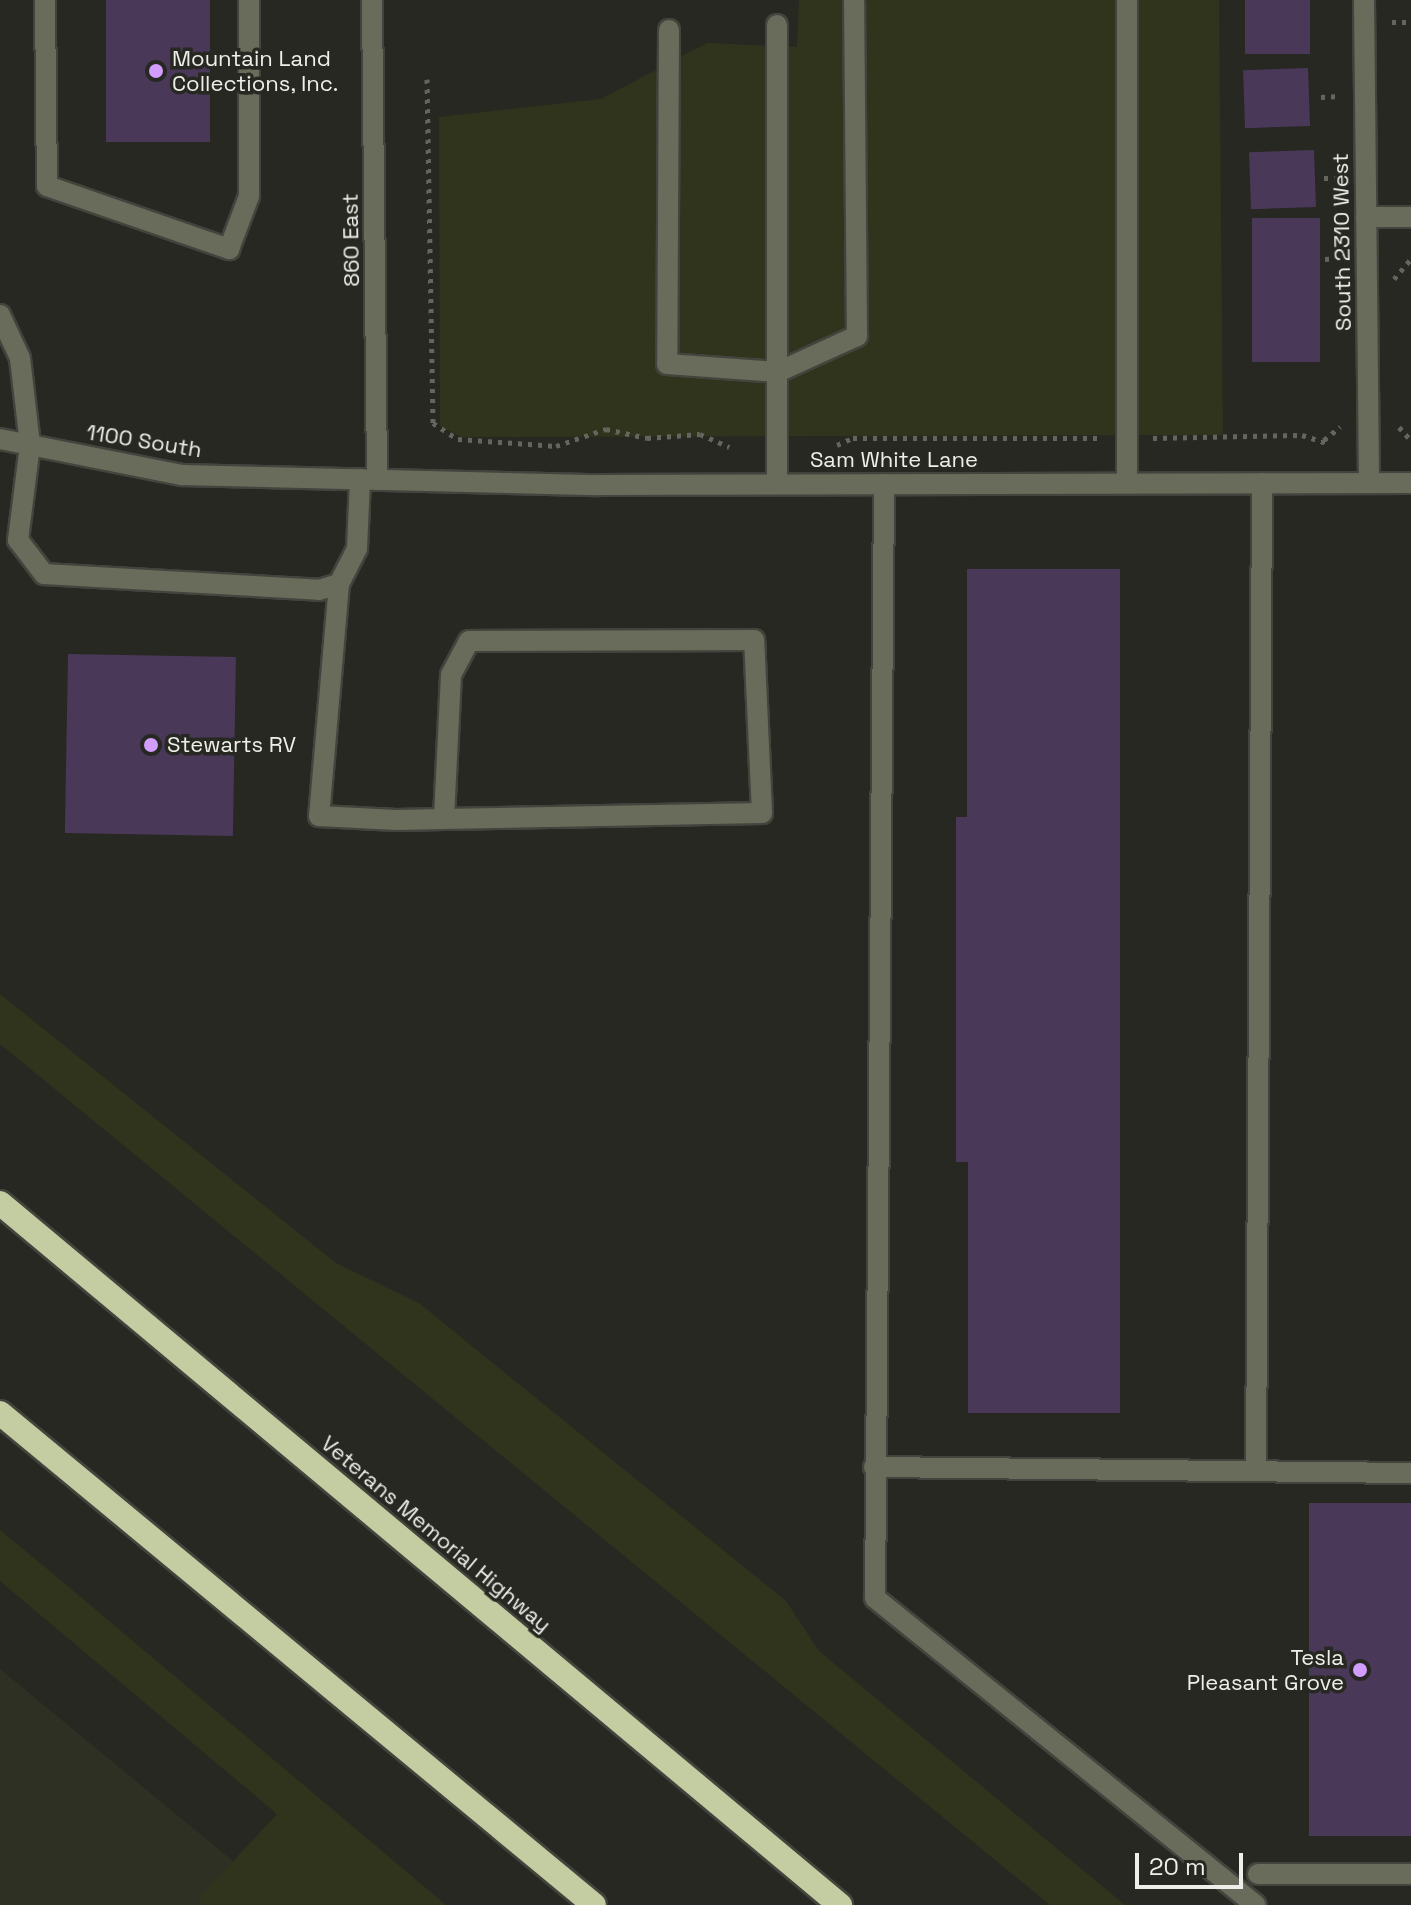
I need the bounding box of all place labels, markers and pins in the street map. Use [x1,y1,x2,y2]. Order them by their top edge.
place label: Mountain Land Collections, Inc. [172,45,339,96]
marker: Mountain Land Collections, Inc. [147,62,165,80]
place label: Stewarts RV [167,732,296,758]
marker: Stewarts RV [142,736,160,754]
place label: Tesla Pleasant Grove [1187,1644,1344,1696]
marker: Tesla Pleasant Grove [1351,1661,1369,1679]

